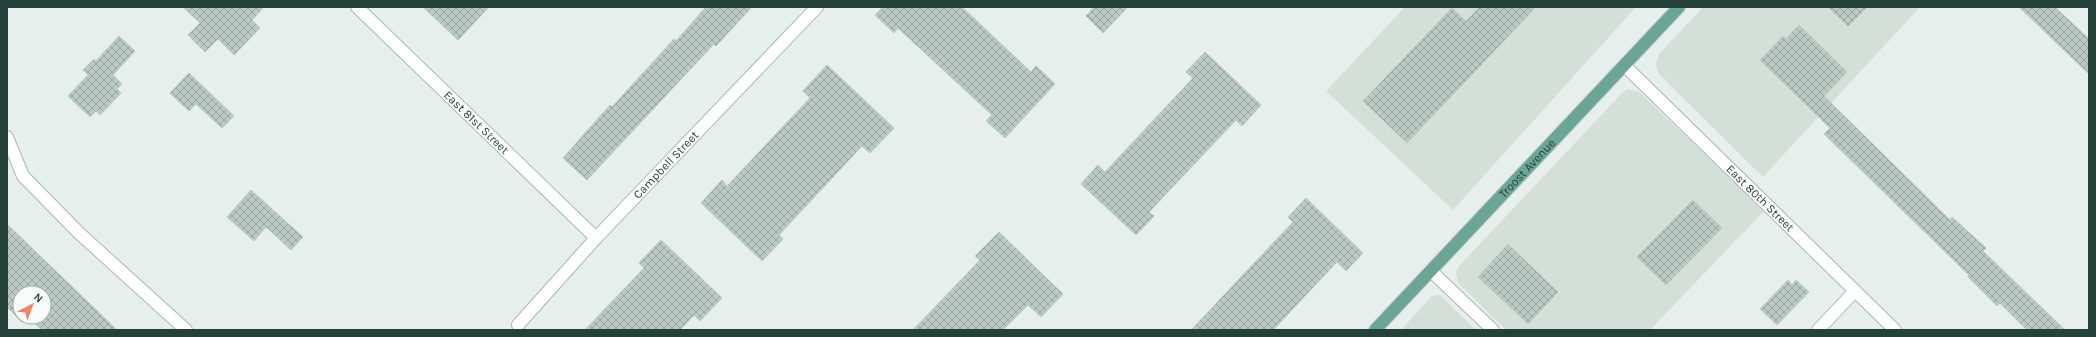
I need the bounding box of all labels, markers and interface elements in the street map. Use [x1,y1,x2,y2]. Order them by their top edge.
street label: East 81st Street [441,88,512,157]
street label: Campbell Street [630,128,702,202]
street label: Troost Avenue [1496,136,1558,201]
street label: East 80th Street [1723,162,1797,235]
north arrow [12,285,52,325]
text: N [31,290,45,305]

